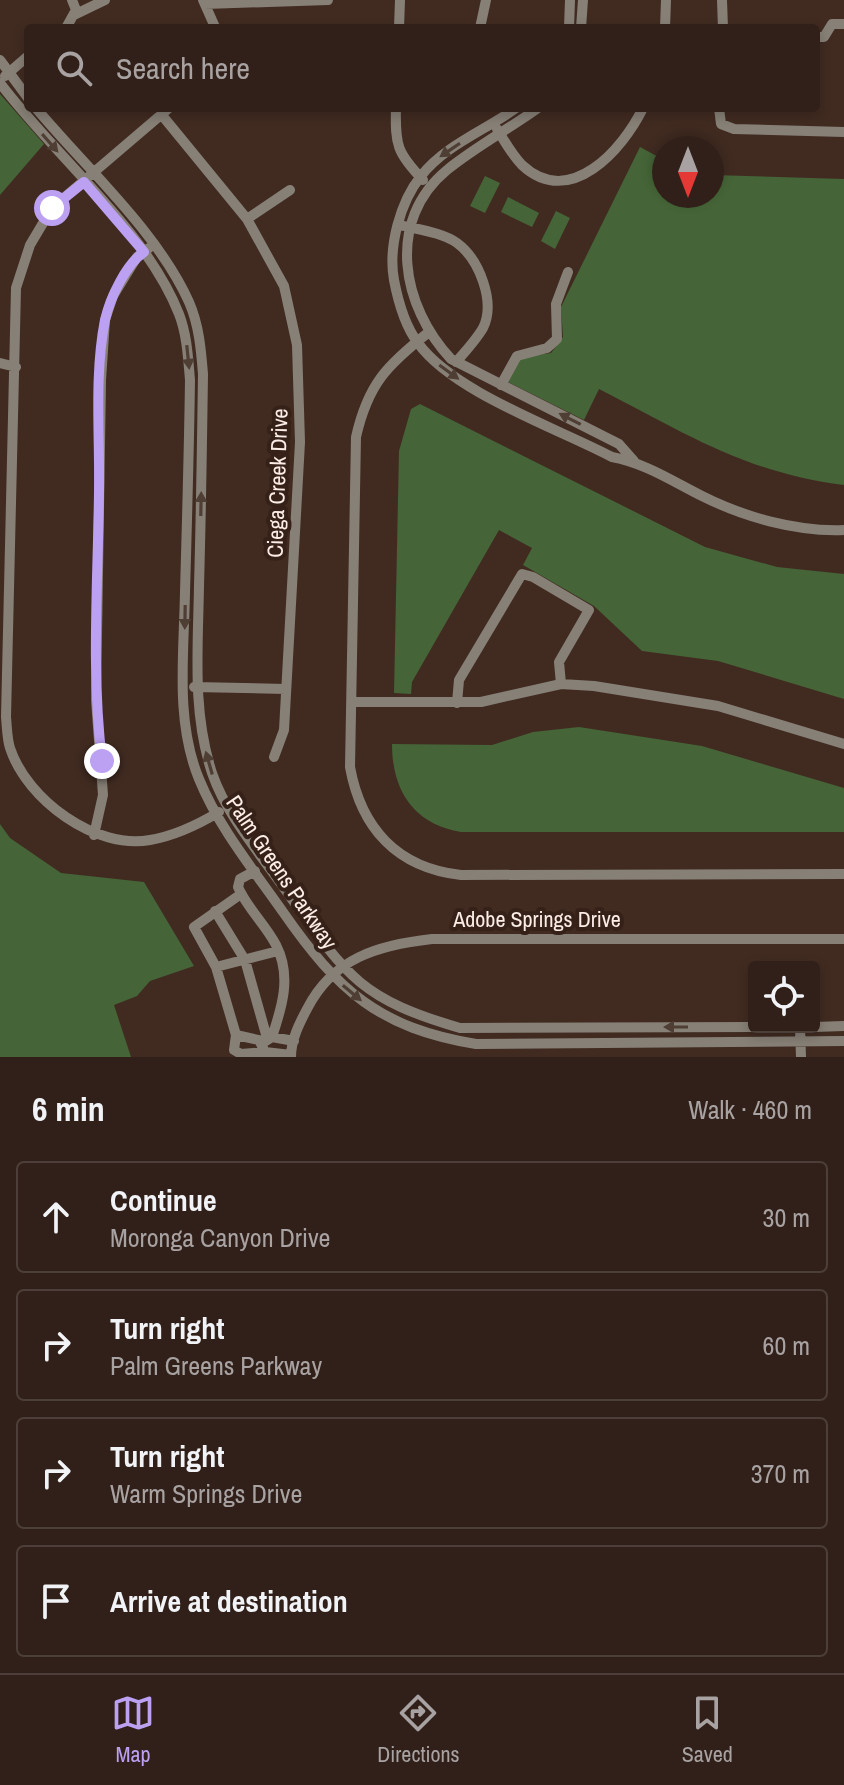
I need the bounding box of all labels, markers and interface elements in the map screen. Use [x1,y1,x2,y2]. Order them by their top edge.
search box [24,24,820,112]
icon: search [52,46,96,90]
text: Search here [116,48,250,88]
one-way arrow [41,132,58,152]
north arrow [652,136,724,208]
one-way arrow [440,143,461,158]
route start [34,190,70,226]
one-way arrow [182,345,195,370]
one-way arrow [439,364,460,379]
street label: Ciega Creek Drive [259,408,295,558]
one-way arrow [558,413,581,426]
one-way arrow [195,491,207,516]
one-way arrow [179,605,191,630]
route end [84,743,120,779]
one-way arrow [202,750,215,774]
street label: Palm Greens Parkway [219,789,345,955]
street label: Adobe Springs Drive [452,904,621,934]
map controls [748,961,820,1033]
button: locate [748,961,820,1033]
one-way arrow [341,984,362,1001]
one-way arrow [663,1021,688,1033]
text: 6 min [32,1086,105,1132]
text: Walk · 460 m [688,1092,812,1127]
text: Continue [110,1180,217,1220]
icon: ahead [34,1195,78,1239]
text: 30 m [763,1200,810,1235]
text: Moronga Canyon Drive [110,1220,330,1255]
text: Turn right [110,1308,224,1348]
icon: right [34,1323,78,1367]
text: 60 m [763,1328,810,1363]
text: Palm Greens Parkway [110,1348,322,1383]
text: Turn right [110,1436,224,1476]
icon: right [34,1451,78,1495]
text: 370 m [751,1456,810,1491]
text: Warm Springs Drive [110,1476,302,1511]
icon: arrive [34,1579,78,1623]
text: Arrive at destination [110,1581,348,1621]
tab: Map [111,1691,155,1769]
tab: Directions [377,1691,460,1769]
tab: Saved [682,1691,733,1769]

